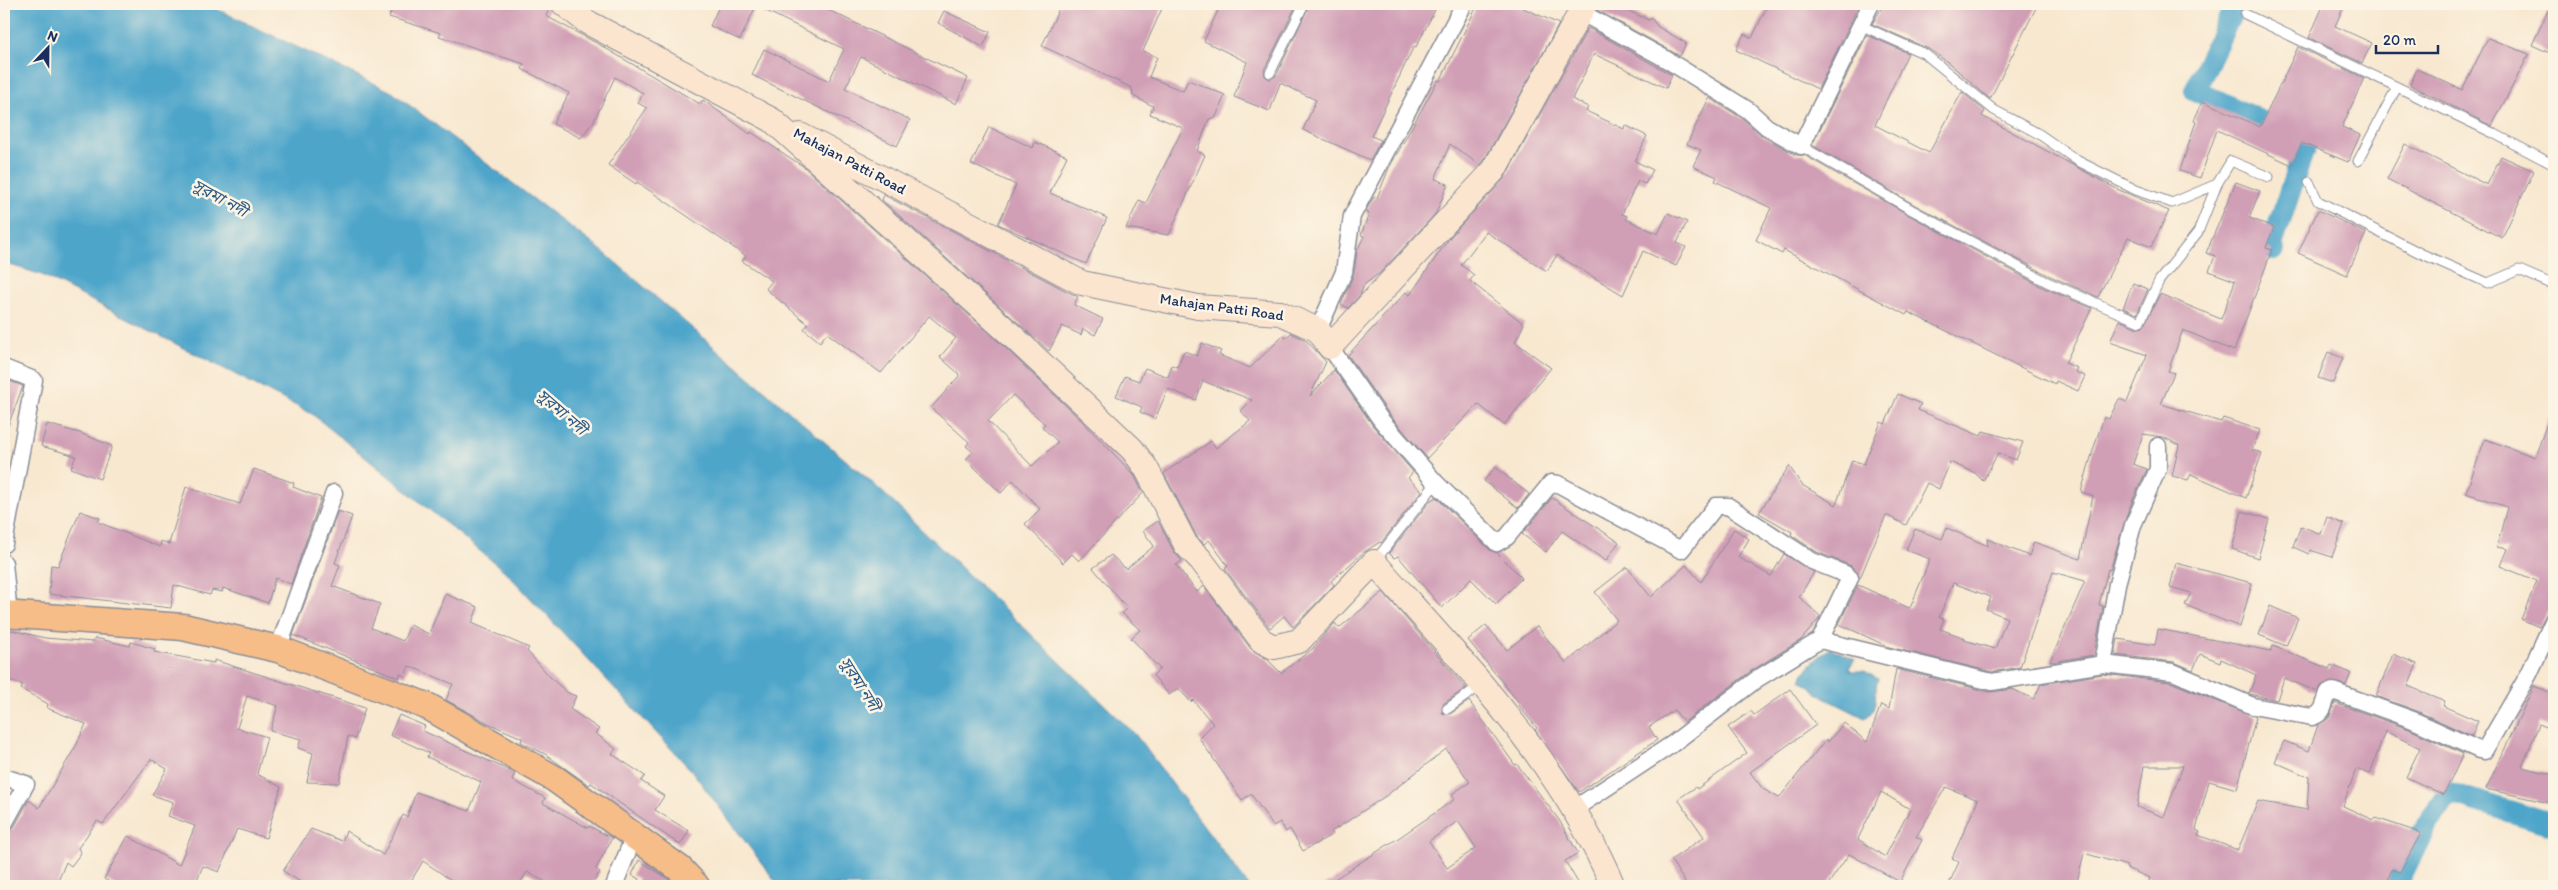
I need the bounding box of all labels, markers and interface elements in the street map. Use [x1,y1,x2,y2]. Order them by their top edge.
north arrow [22,22,72,72]
scale bar [2376,22,2438,54]
text: N [45,27,60,46]
text: 20 m [2383,31,2417,49]
street label: Mahajan Patti Road [790,124,910,199]
water label: সুরমা নদী [189,175,253,222]
street label: Mahajan Patti Road [1159,289,1286,325]
water label: সুরমা নদী [533,385,593,441]
water label: সুরমা নদী [836,654,885,717]

